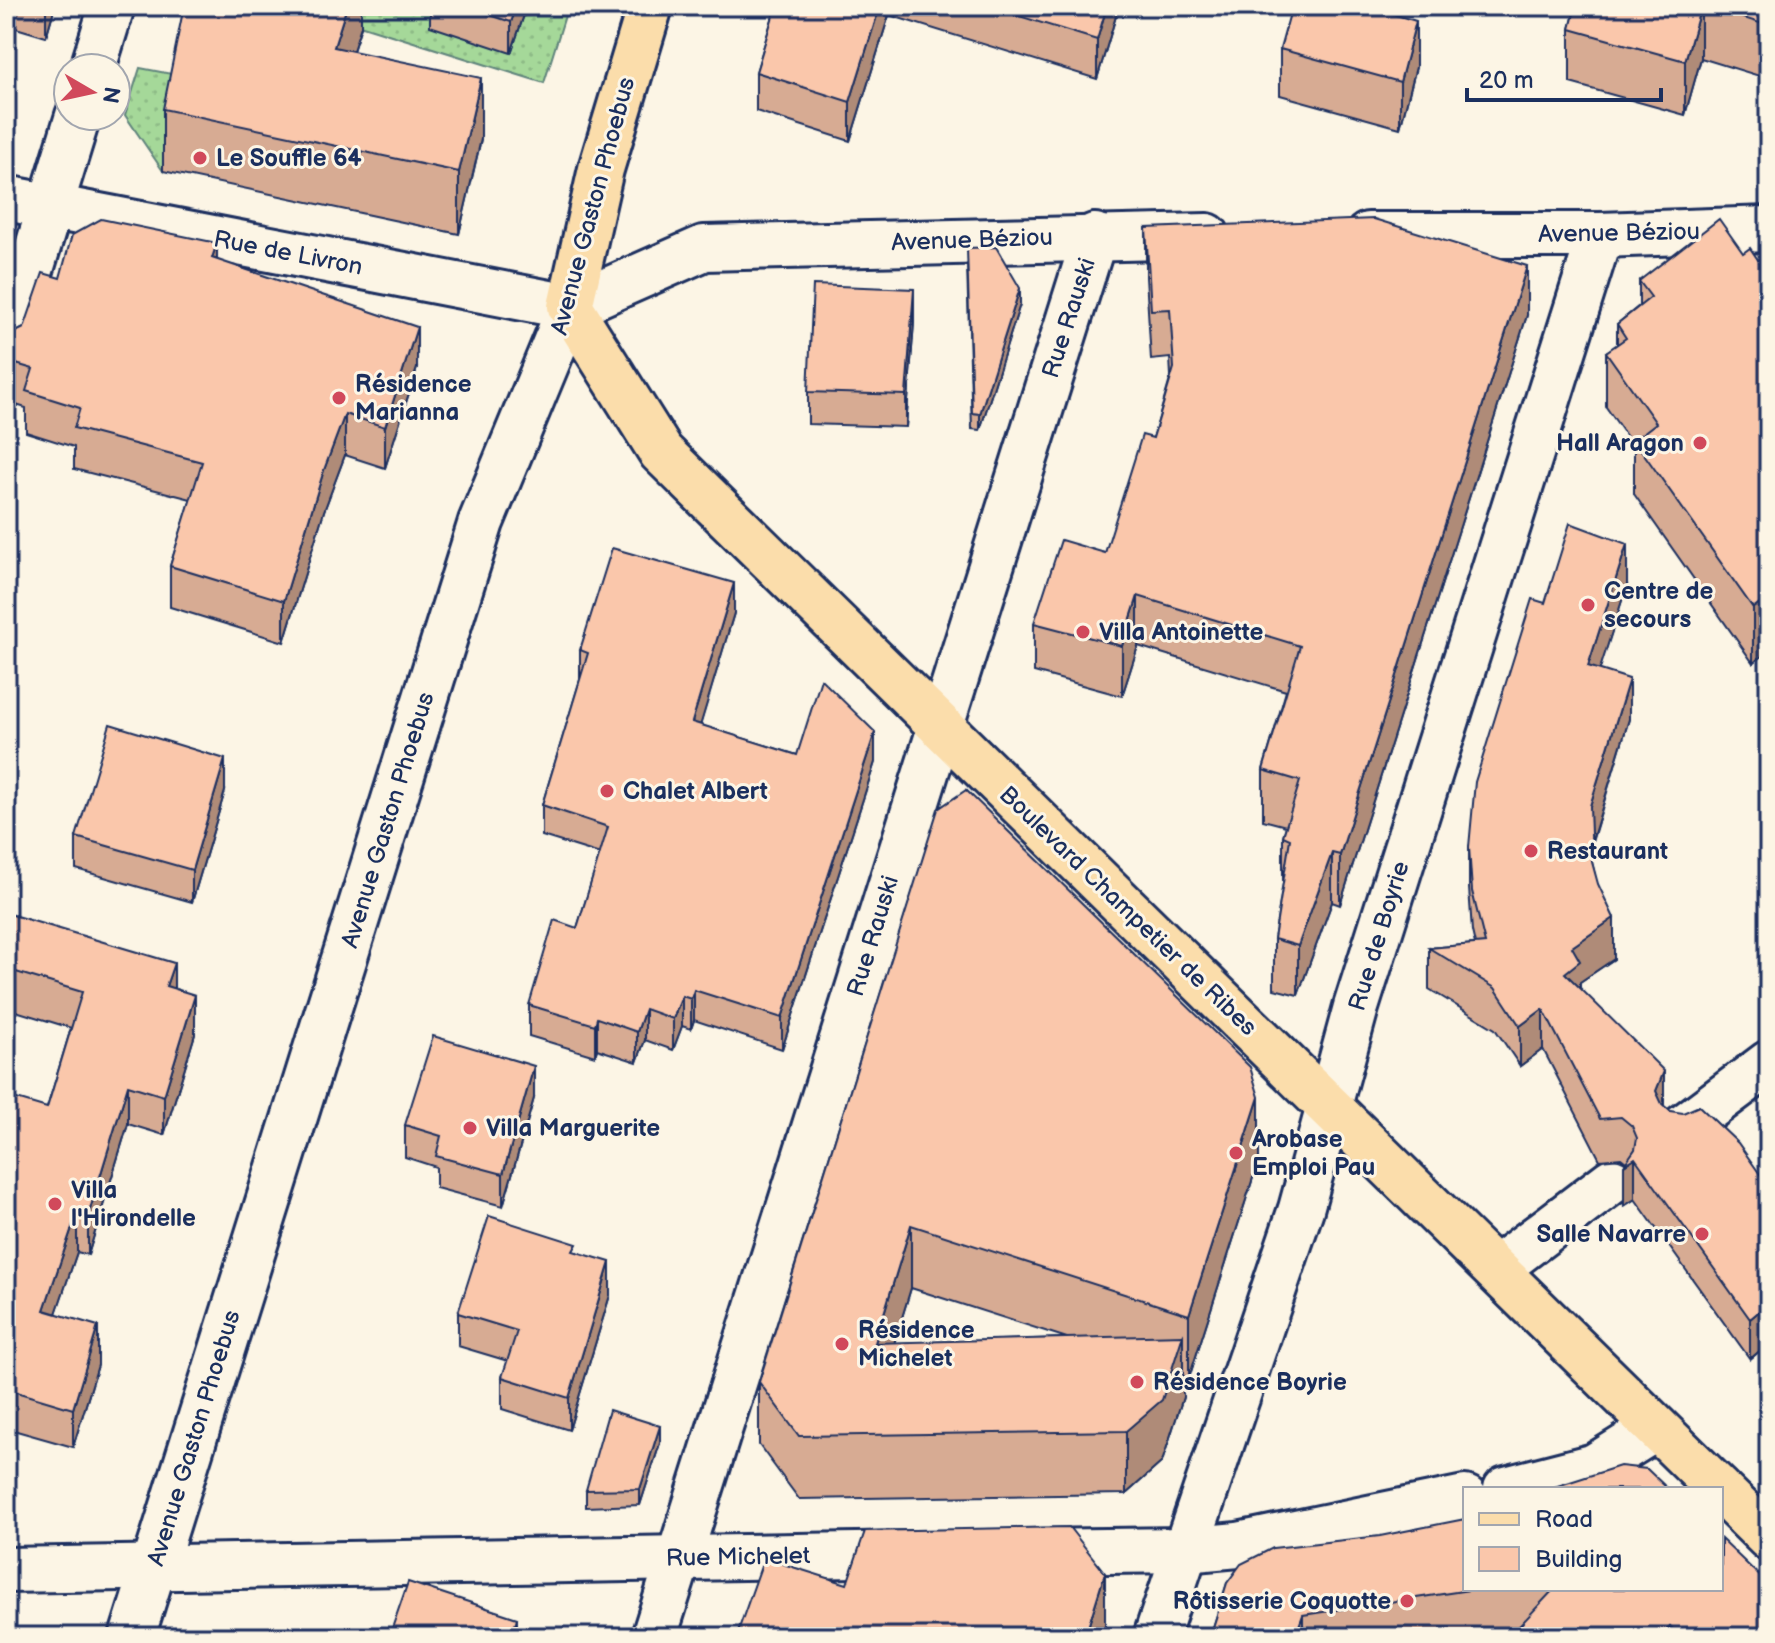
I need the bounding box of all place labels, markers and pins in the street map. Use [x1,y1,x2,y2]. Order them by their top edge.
place label: Le Souffle 64 [216,144,362,173]
marker: Le Souffle 64 [191,149,209,167]
place label: Résidence Marianna [355,370,472,427]
marker: Résidence Marianna [330,389,348,407]
place label: Hall Aragon [1556,429,1684,458]
marker: Hall Aragon [1691,434,1709,452]
place label: Centre de secours [1604,577,1714,634]
marker: Centre de secours [1579,596,1597,614]
place label: Villa Antoinette [1099,618,1263,647]
marker: Villa Antoinette [1074,623,1092,641]
place label: Chalet Albert [623,777,768,806]
marker: Chalet Albert [598,782,616,800]
place label: Restaurant [1547,837,1668,866]
marker: Restaurant [1522,842,1540,860]
place label: Villa Marguerite [486,1114,660,1143]
marker: Villa Marguerite [461,1119,479,1137]
place label: Arobase Emploi Pau [1251,1125,1375,1182]
marker: Arobase Emploi Pau [1227,1144,1245,1162]
place label: Villa l'Hirondelle [71,1176,196,1233]
marker: Villa l'Hirondelle [46,1195,64,1213]
place label: Salle Navarre [1536,1220,1686,1249]
marker: Salle Navarre [1693,1225,1711,1243]
place label: Résidence Michelet [858,1316,975,1373]
marker: Résidence Michelet [833,1335,851,1353]
place label: Résidence Boyrie [1153,1368,1347,1397]
marker: Résidence Boyrie [1128,1373,1146,1391]
place label: Rôtisserie Coquotte [1173,1587,1391,1616]
marker: Rôtisserie Coquotte [1398,1592,1416,1610]

